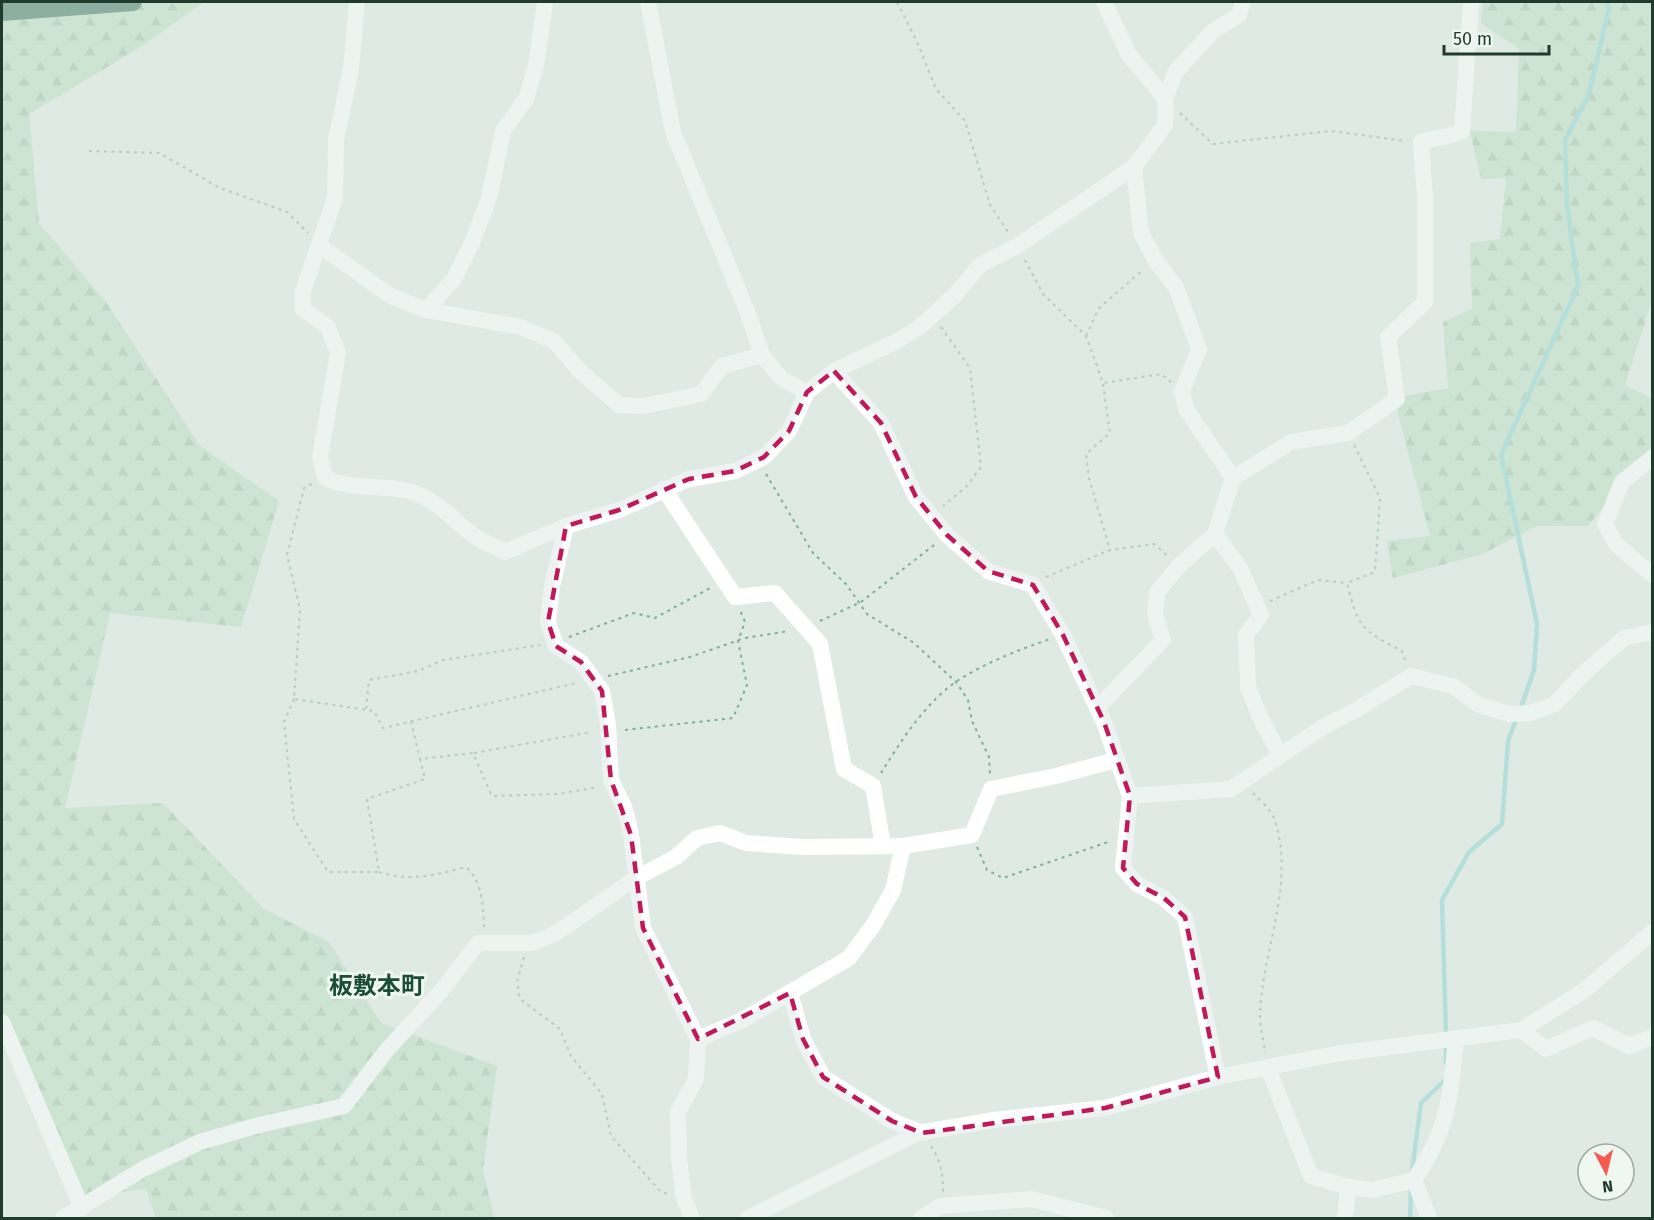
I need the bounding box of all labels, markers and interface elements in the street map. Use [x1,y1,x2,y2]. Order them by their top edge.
scale bar [1444,18,1549,56]
text: 50 m [1453,28,1492,50]
district label: 板敷本町 [329,972,425,1000]
north arrow [1576,1142,1636,1202]
text: N [1601,1176,1614,1196]

